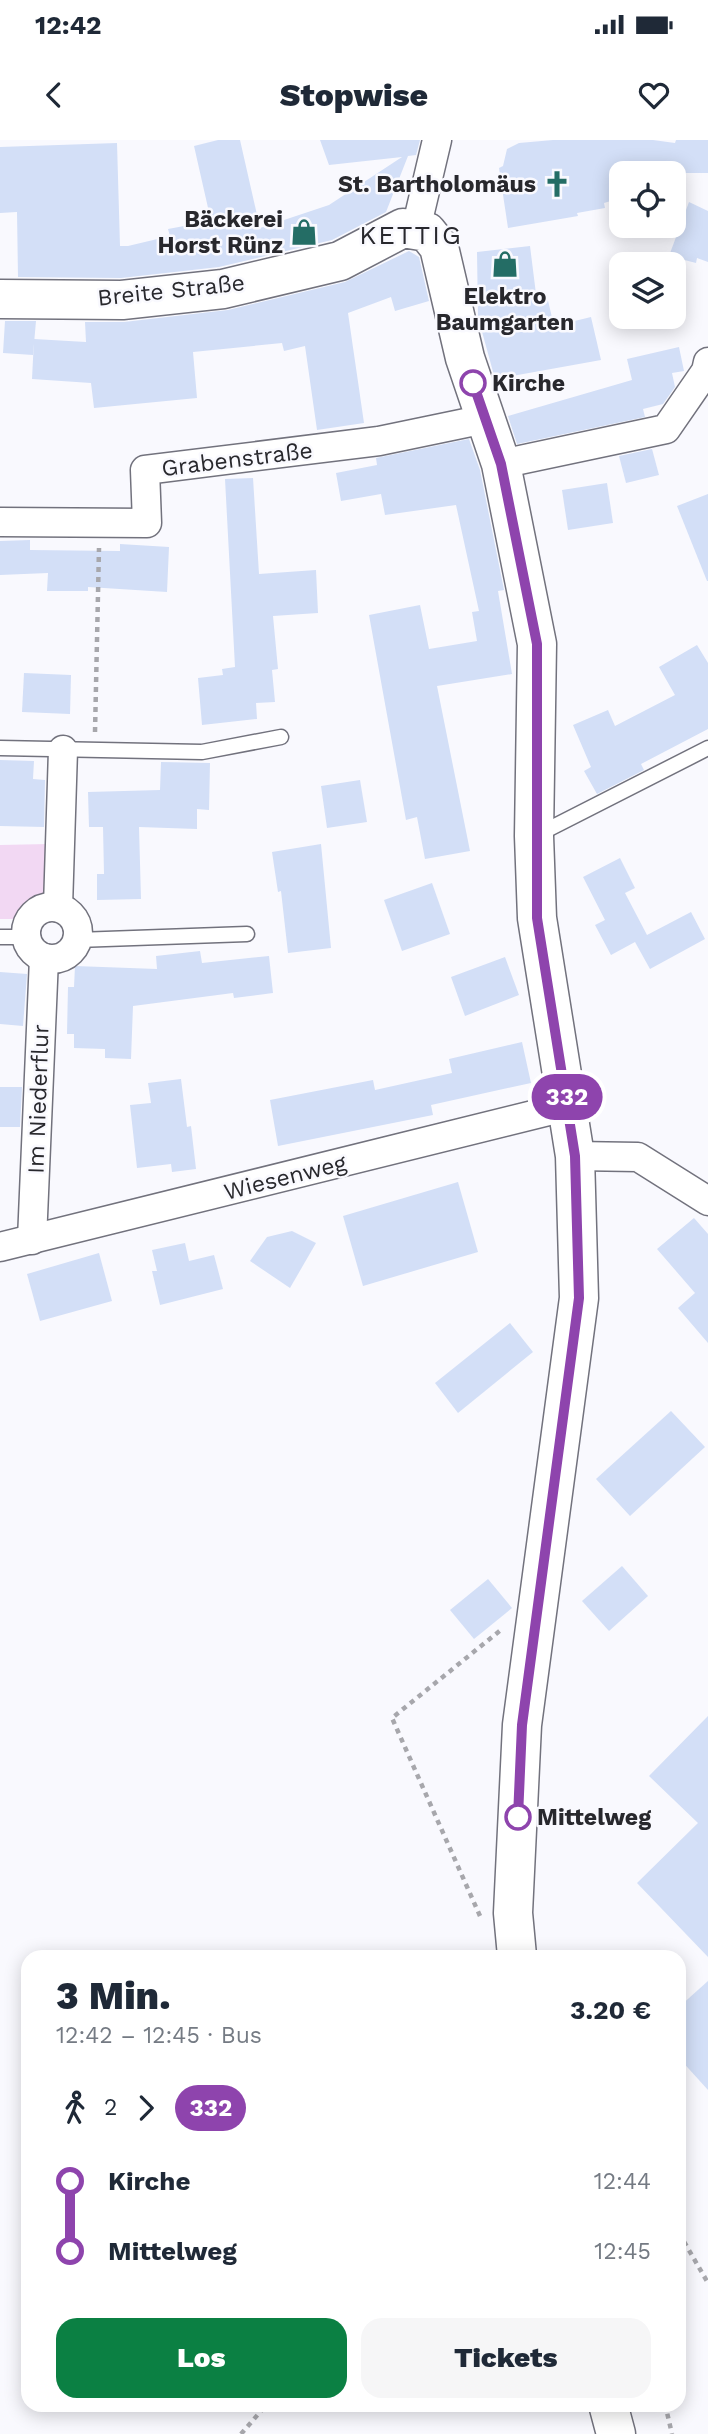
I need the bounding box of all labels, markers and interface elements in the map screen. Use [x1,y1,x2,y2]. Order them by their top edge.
text: 12:42 [35,10,102,40]
icon: back [35,76,73,114]
text: Stopwise [280,76,428,114]
icon: heart [635,76,673,114]
map controls [609,161,686,329]
button: locate [609,161,686,238]
church icon: St. Bartholomäus [542,169,572,199]
place label: St. Bartholomäus [338,171,536,198]
place label: Bäckerei Horst Rünz [158,206,283,259]
shop icon: Bäckerei Horst Rünz [289,217,319,247]
district label: KETTIG [359,220,463,250]
shop icon: Elektro Baumgarten [490,249,520,279]
button: layers [609,252,686,329]
street label: Breite Straße [96,269,246,312]
place label: Elektro Baumgarten [436,283,574,336]
marker: Kirche [460,370,486,396]
place label: Kirche [492,370,565,397]
street label: Grabenstraße [160,437,314,482]
street label: Im Niederflur [22,1024,55,1174]
line badge: 332 [527,1074,607,1120]
text: 332 [546,1083,588,1111]
street label: Wiesenweg [221,1149,350,1206]
marker: Mittelweg [505,1804,531,1830]
place label: Mittelweg [537,1804,651,1831]
text: 3 Min. [56,1974,171,2018]
text: 3.20 € [570,1995,651,2025]
text: 12:42 – 12:45 · Bus [56,2022,262,2049]
icon: walk [56,2089,94,2127]
icon: forward [127,2089,165,2127]
text: 2 [104,2094,117,2121]
text: 332 [189,2094,232,2122]
text: Kirche [108,2166,191,2196]
text: 12:44 [594,2168,651,2195]
text: Mittelweg [108,2236,237,2266]
text: 12:45 [594,2238,651,2265]
button: Los [56,2318,347,2398]
button: Tickets [361,2318,651,2398]

